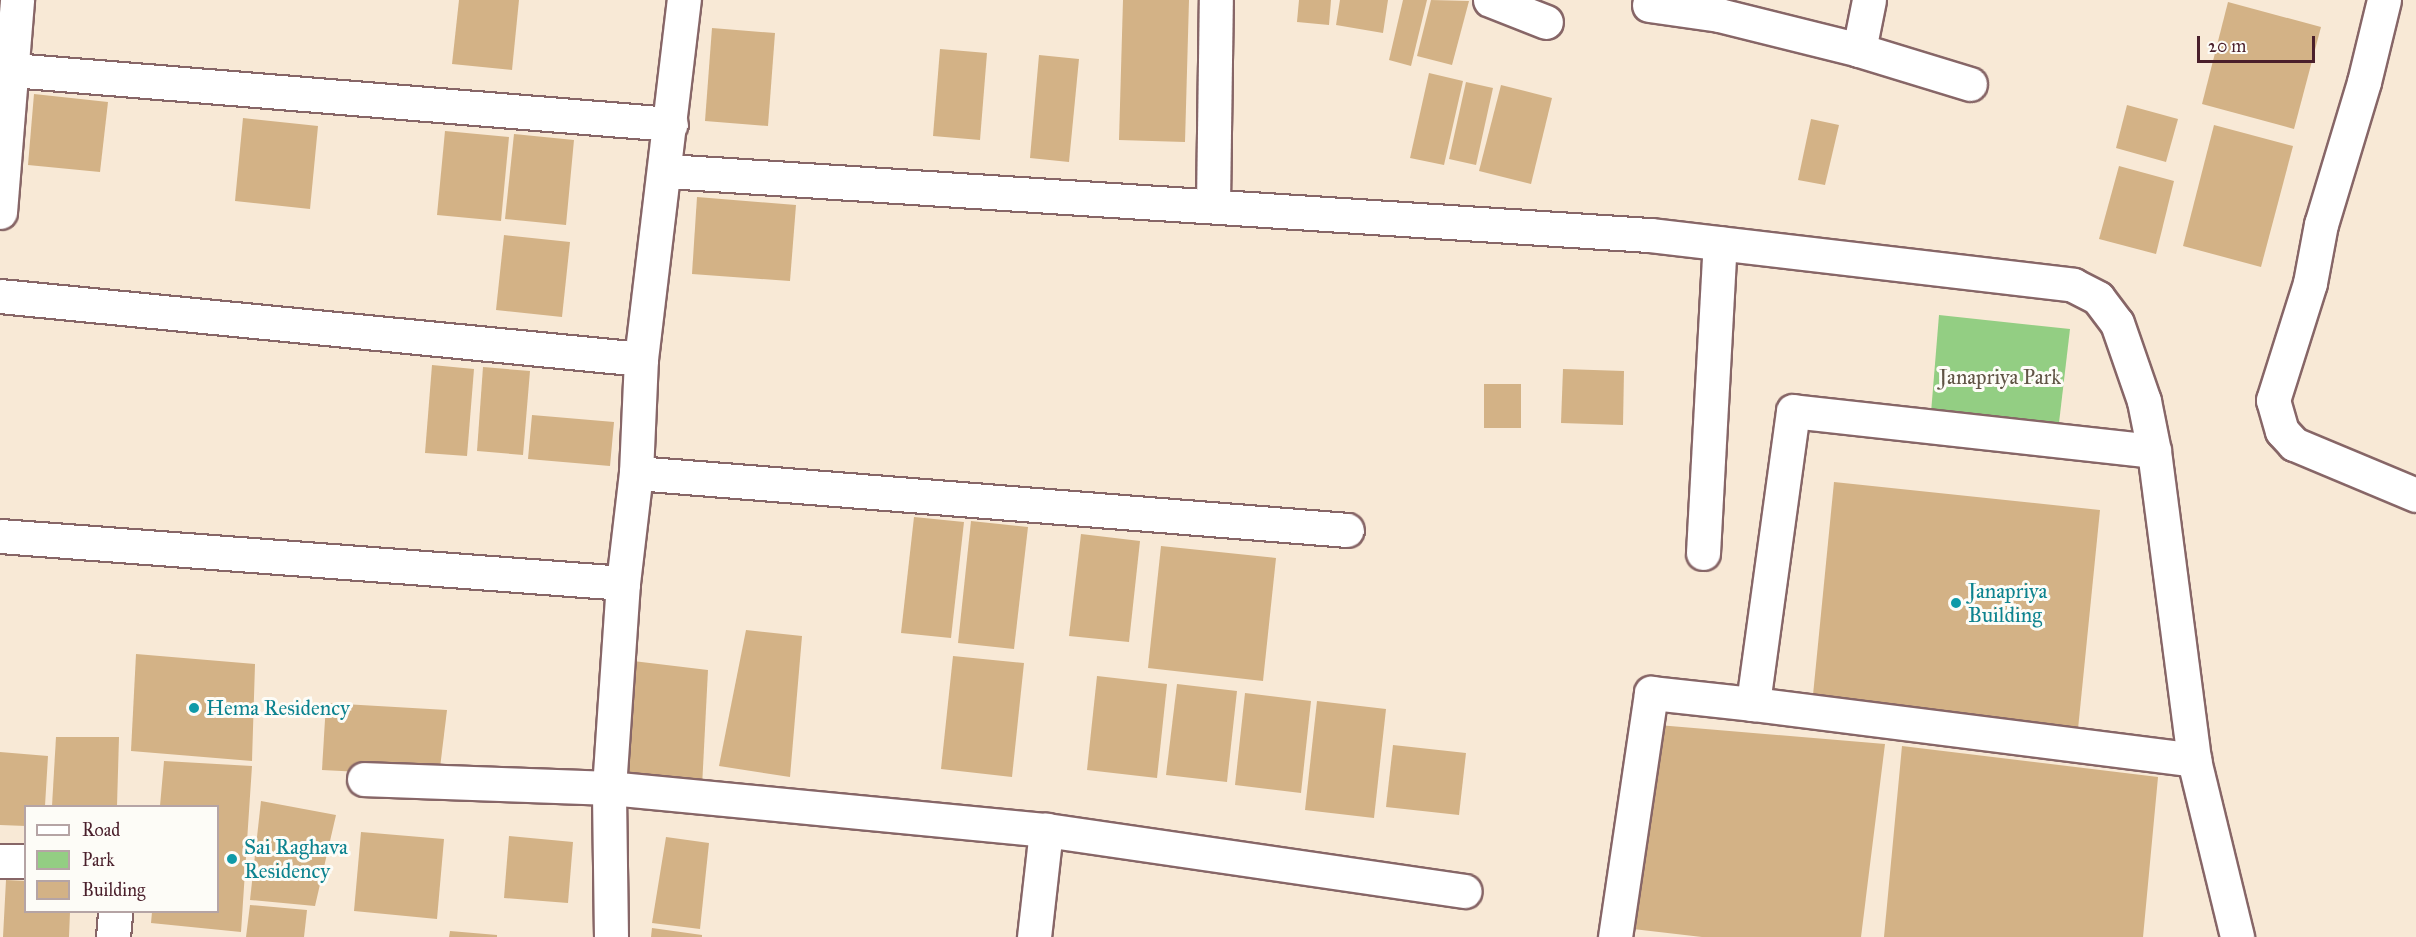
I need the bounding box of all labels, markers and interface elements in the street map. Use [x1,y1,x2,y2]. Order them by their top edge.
scale bar [2200,24,2318,62]
text: 20 m [2208,35,2246,57]
park label: Janapriya Park [1939,364,2061,390]
place label: Janapriya Building [1968,578,2047,628]
marker: Janapriya Building [1949,596,1963,610]
place label: Hema Residency [206,695,350,721]
marker: Hema Residency [187,701,201,715]
legend [24,805,219,913]
text: Road [82,819,120,841]
place label: Sai Raghava Residency [244,834,348,884]
text: Park [82,849,115,871]
marker: Sai Raghava Residency [225,852,239,866]
text: Building [82,879,145,901]

